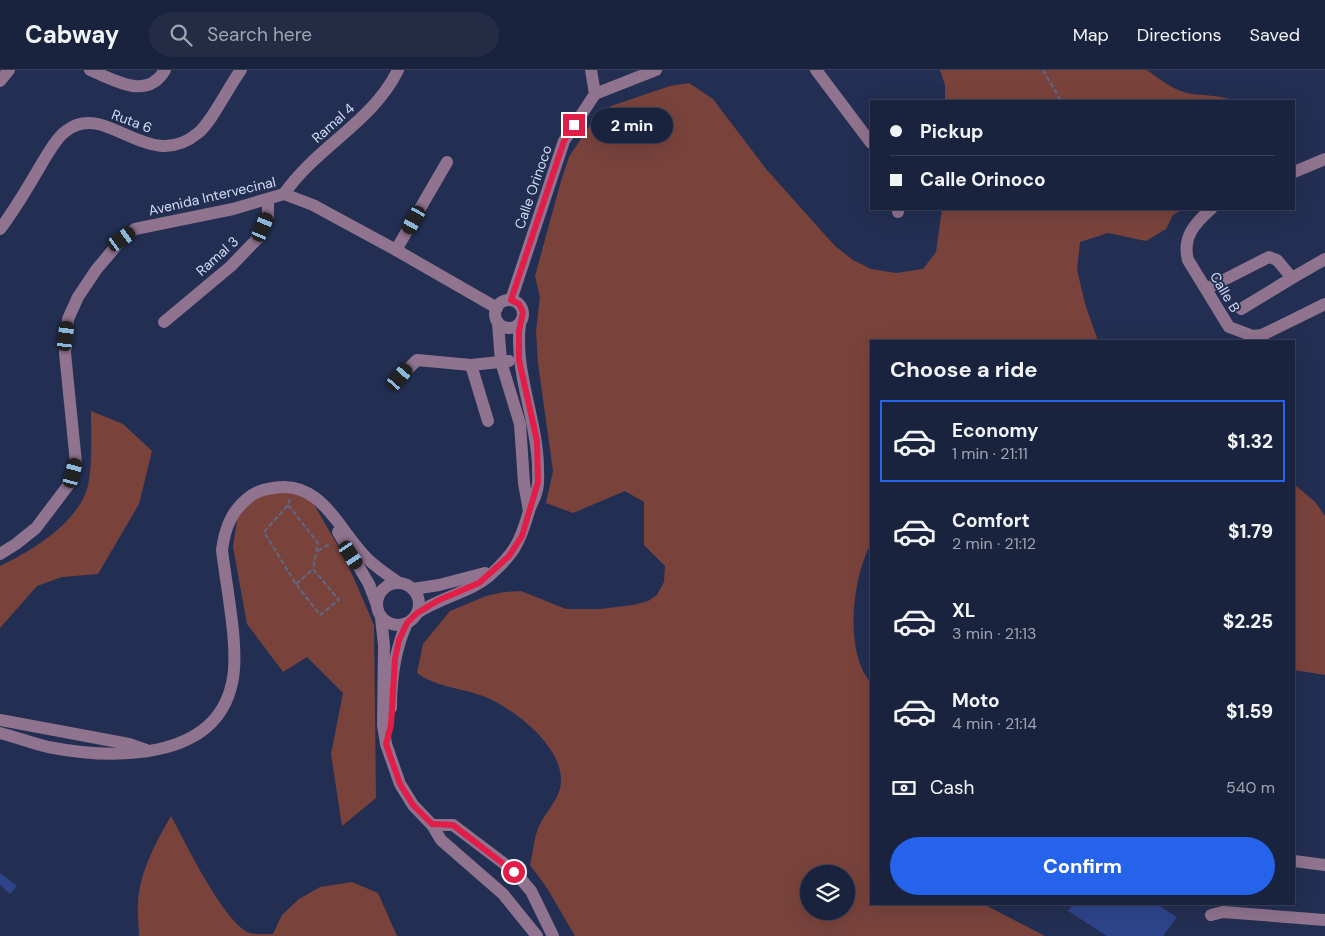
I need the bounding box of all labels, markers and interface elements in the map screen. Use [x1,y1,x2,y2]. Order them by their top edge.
search box [149,12,499,57]
text: Cabway [25,19,119,50]
icon: search [167,21,195,49]
text: Search here [207,22,312,47]
text: Map [1073,23,1109,47]
text: Directions [1137,23,1222,47]
text: Saved [1250,23,1300,47]
street label: Ramal 4 [308,99,358,147]
street label: Ruta 6 [109,105,155,137]
callout: 2 min [592,108,674,142]
route end [563,114,585,136]
text: 2 min [611,115,653,136]
text: Pickup [920,119,984,144]
street label: Calle Orinoco [510,143,556,231]
text: Calle Orinoco [920,167,1046,192]
street label: Avenida Intervecinal [147,173,277,219]
car [400,203,427,237]
car [250,210,275,244]
car [105,224,138,254]
street label: Ramal 3 [192,232,242,280]
street label: Calle B [1206,268,1244,316]
car [56,320,75,352]
text: Choose a ride [890,355,1038,384]
car [384,361,415,393]
text: Economy [952,418,1039,443]
icon: car [892,419,937,464]
text: $1.32 [1227,429,1273,454]
text: 1 min · 21:11 [952,443,1028,464]
car [61,457,84,489]
text: Comfort [952,508,1030,533]
icon: car [892,509,937,554]
text: $1.79 [1228,519,1273,544]
text: 2 min · 21:12 [952,533,1036,554]
car [336,538,365,572]
text: XL [952,598,975,623]
icon: car [892,599,937,644]
text: $2.25 [1223,609,1273,634]
text: 3 min · 21:13 [952,623,1037,644]
text: Moto [952,688,1000,713]
icon: car [892,689,937,734]
text: $1.59 [1226,699,1273,724]
text: 4 min · 21:14 [952,713,1037,734]
icon: cash [890,774,918,802]
text: Cash [930,775,974,800]
text: 540 m [1226,777,1275,798]
button: Confirm [890,837,1275,895]
route start [503,861,525,883]
map controls [800,865,855,920]
button: layers [800,865,855,920]

